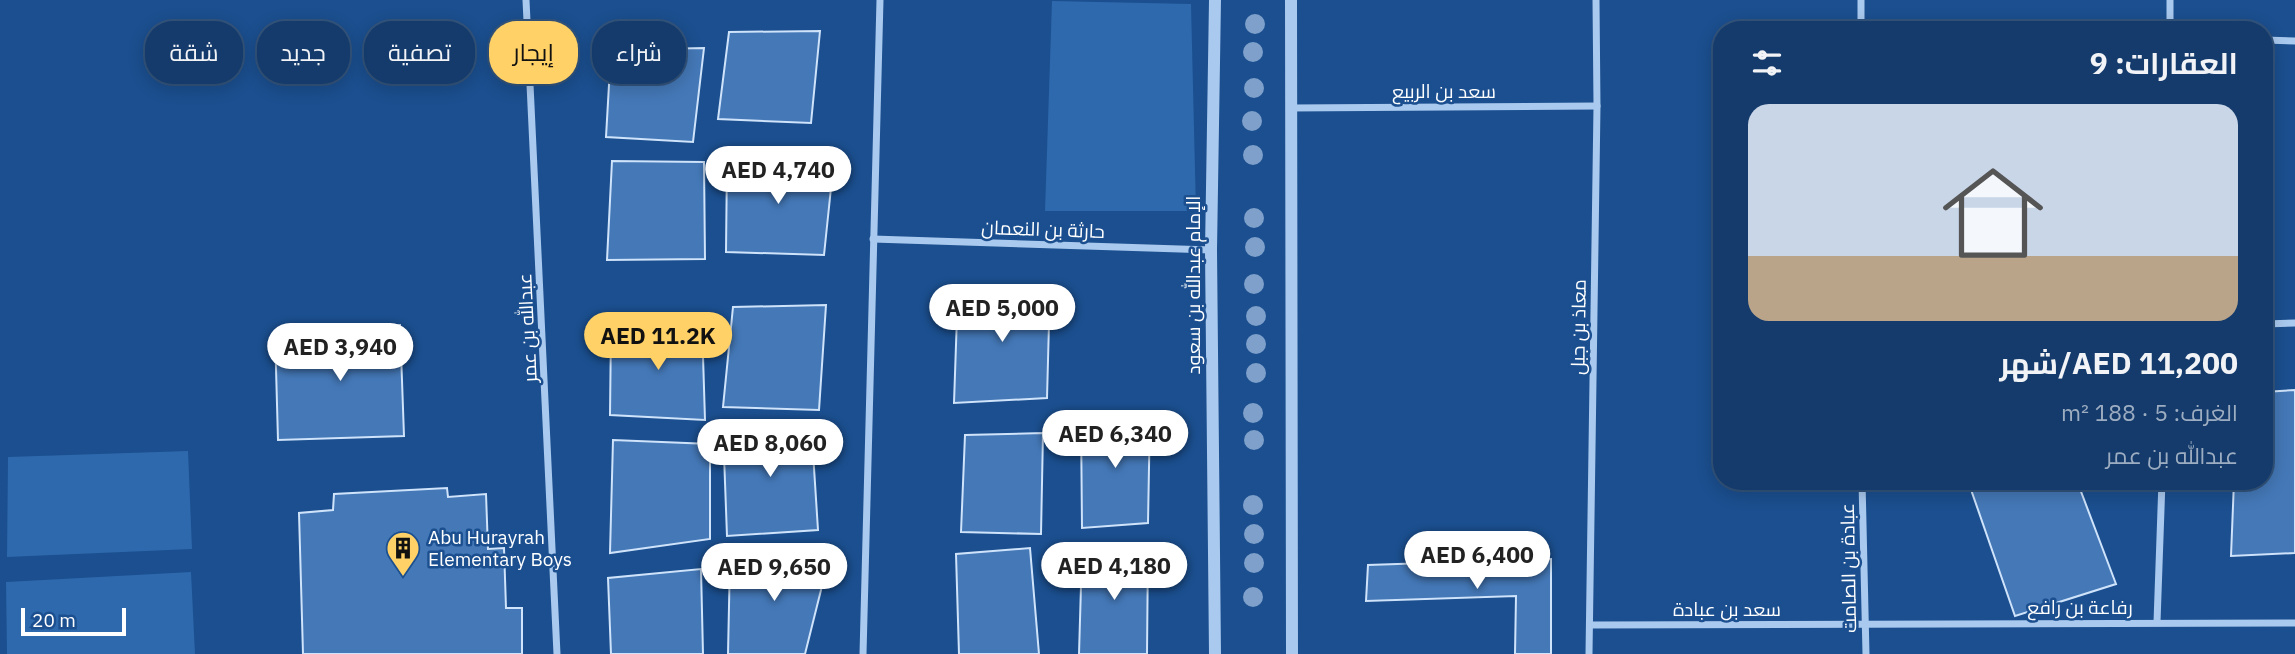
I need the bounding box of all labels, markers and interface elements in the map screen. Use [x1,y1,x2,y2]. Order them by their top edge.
chip: شقة [145,21,243,84]
chip: جديد [257,21,350,84]
chip: تصفية [364,21,475,84]
chip: إيجار [489,21,578,84]
chip: شراء [592,21,686,84]
text: العقارات: 9 [2090,43,2238,82]
icon: filters [1748,44,1786,82]
street label: سعد بن الربيع [1392,79,1496,105]
pin: AED 4,740 [698,146,858,206]
icon: home [1930,150,2056,276]
text: AED 4,740 [721,154,835,184]
street label: الإمام عبدالله بن سعود [1181,196,1207,374]
street label: حارثة بن النعمان [981,215,1105,243]
street label: عبدالله بن عمر [512,273,542,384]
street label: معاذ بن جبل [1565,279,1591,375]
pin: AED 5,000 [922,284,1082,344]
text: AED 5,000 [945,292,1059,322]
pin: AED 11.2K [578,312,738,372]
text: AED 11.2K [600,320,716,350]
pin: AED 3,940 [260,324,420,383]
text: AED 3,940 [283,331,397,361]
text: AED 11,200/شهر [1999,343,2238,382]
text: الغرف: 5 · 188 m² [2061,397,2238,427]
pin: AED 6,340 [1035,410,1195,470]
text: AED 6,340 [1058,418,1172,448]
pin: AED 8,060 [690,420,850,479]
text: AED 8,060 [713,427,827,457]
text: عبدالله بن عمر [2106,440,2238,470]
street label: عبادة بن الصامت [1835,503,1861,633]
place label: Abu Hurayrah Elementary Boys [428,525,572,571]
building icon: Abu Hurayrah Elementary Boys [384,529,422,578]
pin: AED 6,400 [1397,532,1557,591]
text: AED 6,400 [1420,539,1534,569]
pin: AED 4,180 [1034,542,1194,602]
pin: AED 9,650 [694,544,854,603]
text: AED 4,180 [1057,550,1171,580]
text: AED 9,650 [717,551,831,581]
street label: رفاعة بن رافع [2027,595,2133,621]
street label: سعد بن عبادة [1673,597,1781,621]
scale bar [21,605,126,637]
text: 20 m [32,608,76,632]

